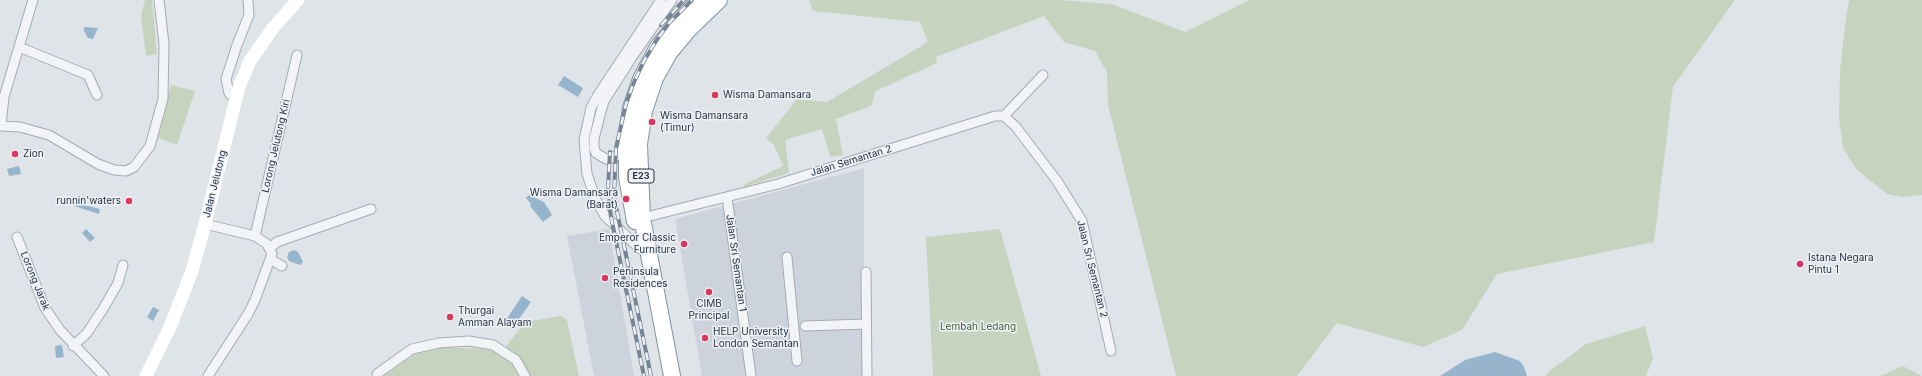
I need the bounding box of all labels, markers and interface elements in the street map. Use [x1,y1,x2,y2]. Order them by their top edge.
place label: Wisma Damansara [723,89,811,101]
marker: Wisma Damansara [710,90,720,100]
street label: Lorong Jelutong Kiri [259,98,293,194]
place label: Wisma Damansara (Timur) [660,110,748,134]
marker: Wisma Damansara (Timur) [647,117,657,127]
street label: Jalan Semantan 2 [809,143,893,179]
place label: Zion [23,148,44,160]
marker: Zion [10,149,20,159]
street label: Jalan Jelutong [201,149,229,219]
road number: E23 [628,169,654,183]
place label: Wisma Damansara (Barat) [530,187,618,210]
marker: Wisma Damansara (Barat) [621,194,631,204]
place label: runnin'waters [56,195,121,207]
marker: runnin'waters [124,196,134,206]
street label: Jalan Sri Semantan 1 [723,214,749,312]
street label: Jalan Sri Semantan 2 [1074,219,1110,319]
place label: Emperor Classic Furniture [599,232,676,256]
marker: Emperor Classic Furniture [679,239,689,249]
street label: Lorong Jarak [18,250,52,312]
place label: Istana Negara Pintu 1 [1808,252,1874,276]
marker: Istana Negara Pintu 1 [1795,259,1805,269]
place label: Peninsula Residences [613,266,668,290]
marker: Peninsula Residences [600,273,610,283]
marker: CIMB Principal [704,287,714,297]
place label: CIMB Principal [688,298,730,322]
place label: Thurgai Amman Alayam [458,305,531,328]
marker: Thurgai Amman Alayam [445,312,455,322]
park label: Lembah Ledang [940,321,1016,333]
place label: HELP University London Semantan [713,326,799,350]
marker: HELP University London Semantan [700,333,710,343]

